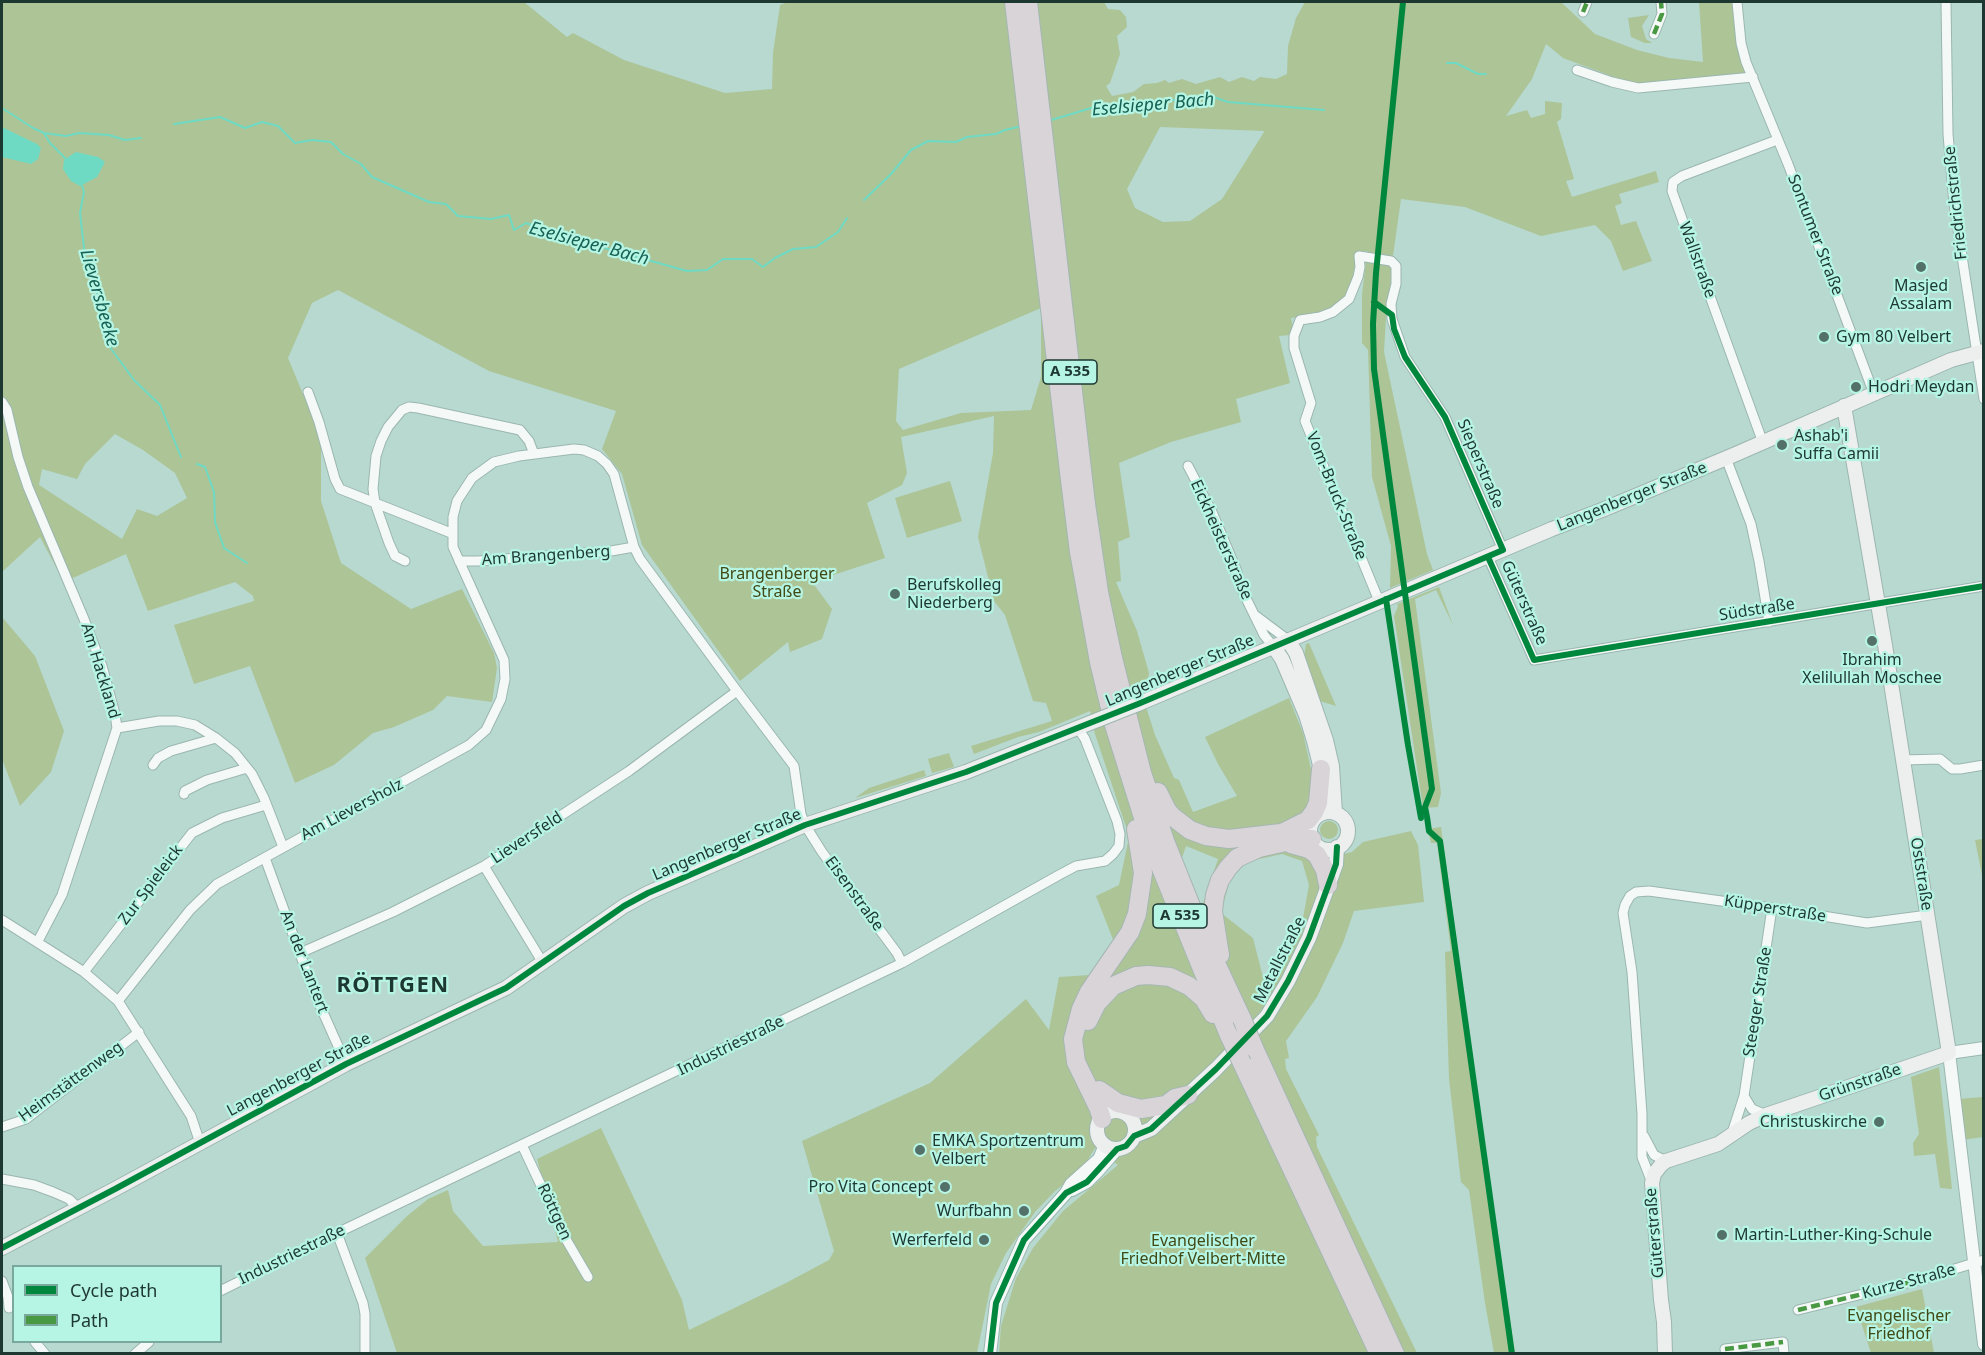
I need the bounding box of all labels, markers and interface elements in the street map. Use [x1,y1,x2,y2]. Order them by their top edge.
water label: Eselsieper Bach [1091,89,1215,121]
street label: Friedrichstraße [1940,145,1972,261]
street label: Sontumer Straße [1783,172,1847,298]
water label: Eselsieper Bach [527,218,651,270]
street label: Wallstraße [1674,219,1720,301]
water label: Lieversbeeke [75,247,123,349]
marker: Masjed Assalam [1914,260,1928,274]
place label: Masjed Assalam [1890,276,1952,314]
place label: Gym 80 Velbert [1836,327,1951,347]
marker: Gym 80 Velbert [1817,330,1831,344]
road number: A 535 [1043,360,1097,384]
place label: Hodri Meydan [1868,377,1974,397]
marker: Hodri Meydan [1849,380,1863,394]
street label: Sieperstraße [1453,416,1507,512]
place label: Ashab'i Suffa Camii [1794,426,1879,464]
street label: Vom-Bruck-Straße [1302,429,1370,563]
marker: Ashab'i Suffa Camii [1775,438,1789,452]
street label: Langenberger Straße [1554,458,1710,536]
street label: Eickheisterstraße [1186,477,1256,603]
street label: Am Brangenberg [481,542,611,570]
street label: Güterstraße [1497,558,1551,648]
park label: Brangenberger Straße [719,564,835,602]
place label: Berufskolleg Niederberg [907,575,1001,613]
marker: Berufskolleg Niederberg [888,587,902,601]
street label: Südstraße [1718,595,1796,625]
street label: Am Hackland [76,621,124,721]
street label: Langenberger Straße [1103,631,1257,711]
marker: Ibrahim Xelilullah Moschee [1865,634,1879,648]
place label: Ibrahim Xelilullah Moschee [1802,650,1942,688]
street label: Am Lieversholz [298,775,406,845]
street label: Langenberger Straße [650,805,804,885]
street label: Lieversfeld [488,808,566,868]
street label: Oststraße [1906,836,1936,912]
street label: Zur Spieleick [115,841,187,929]
street label: Eisenstraße [821,853,887,935]
street label: Küpperstraße [1723,891,1827,927]
road number: A 535 [1153,904,1207,928]
street label: An der Lantert [276,908,332,1016]
street label: Metallstraße [1250,914,1310,1006]
street label: Steeger Straße [1740,946,1776,1058]
district label: RÖTTGEN [336,973,450,999]
street label: Industriestraße [675,1012,787,1080]
street label: Langenberger Straße [224,1029,374,1121]
street label: Heimstättenweg [15,1038,127,1126]
street label: Grünstraße [1816,1060,1904,1106]
place label: Christuskirche [1760,1112,1867,1132]
marker: Christuskirche [1872,1115,1886,1129]
place label: EMKA Sportzentrum Velbert [932,1131,1084,1169]
marker: EMKA Sportzentrum Velbert [913,1143,927,1157]
place label: Pro Vita Concept [809,1177,933,1197]
marker: Pro Vita Concept [938,1180,952,1194]
street label: Röttgen [533,1181,575,1243]
street label: Güterstraße [1641,1187,1669,1279]
place label: Wurfbahn [937,1201,1012,1221]
marker: Wurfbahn [1017,1204,1031,1218]
street label: Industriestraße [236,1221,348,1289]
place label: Martin-Luther-King-Schule [1734,1225,1932,1245]
marker: Martin-Luther-King-Schule [1715,1228,1729,1242]
place label: Werferfeld [892,1230,972,1250]
park label: Evangelischer Friedhof Velbert-Mitte [1120,1231,1286,1269]
marker: Werferfeld [977,1233,991,1247]
street label: Kurze Straße [1860,1260,1958,1304]
legend [12,1265,222,1343]
text: Cycle path [70,1278,157,1302]
park label: Evangelischer Friedhof [1847,1306,1951,1344]
text: Path [70,1308,109,1332]

